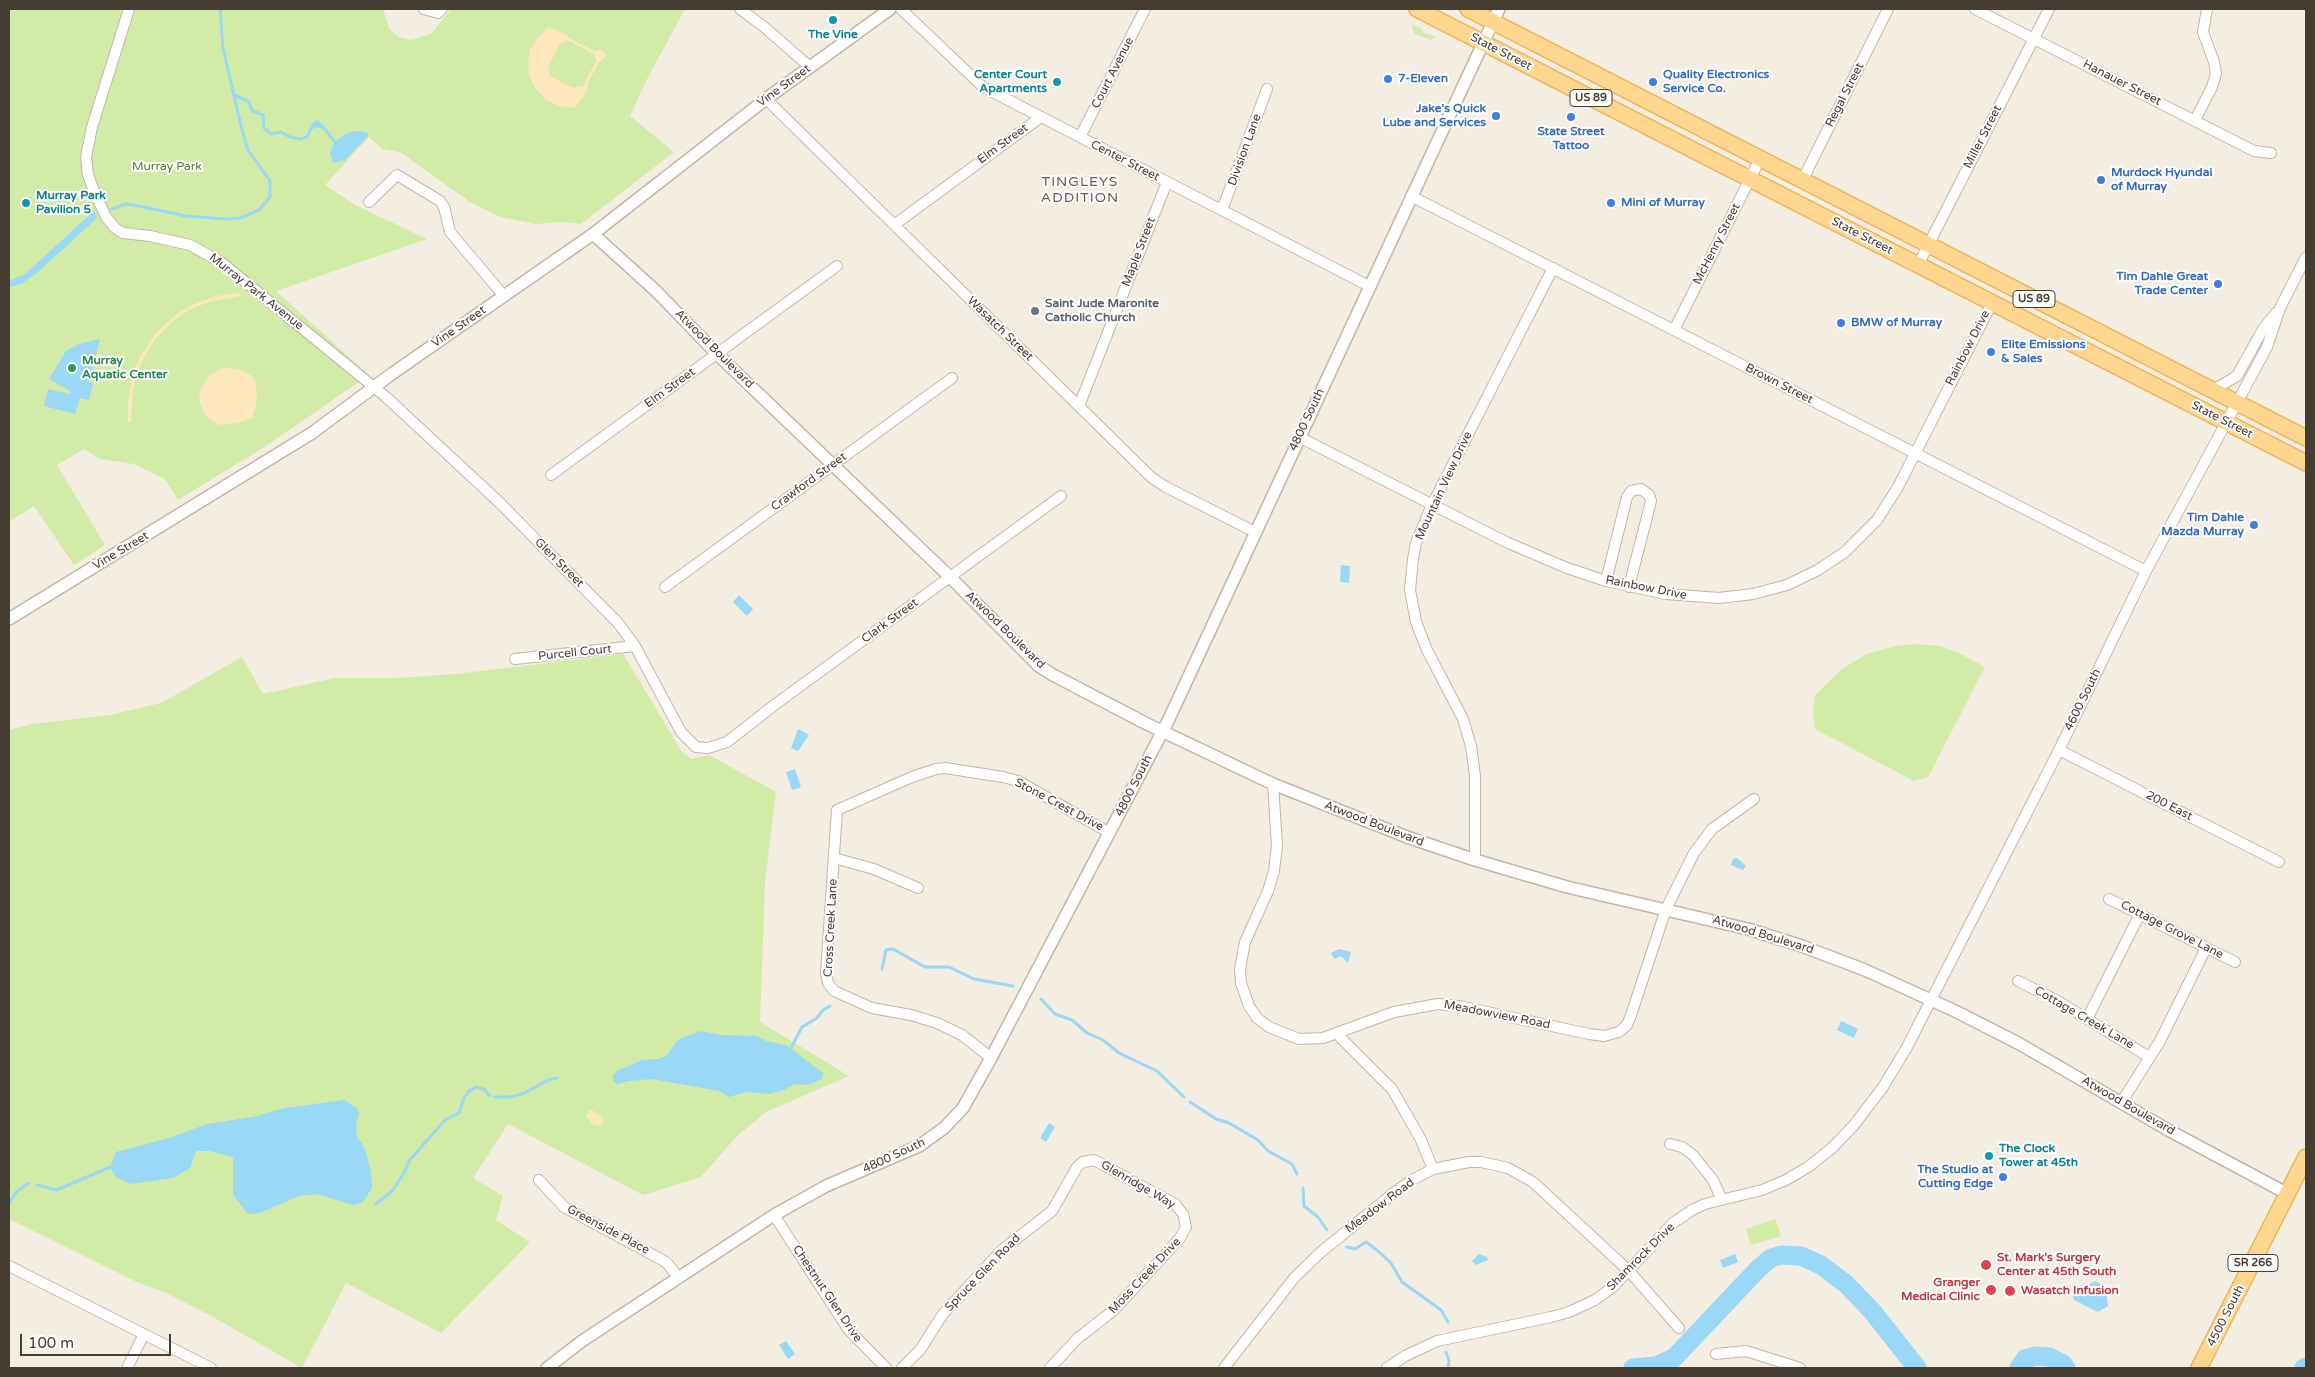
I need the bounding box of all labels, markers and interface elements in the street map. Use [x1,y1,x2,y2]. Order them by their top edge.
marker: The Vine [827,14,839,26]
place label: The Vine [808,28,858,42]
street label: State Street [1468,30,1534,74]
street label: Court Avenue [1089,35,1137,111]
street label: Hanauer Street [2080,57,2164,109]
street label: Regal Street [1823,61,1867,129]
street label: Vine Street [754,62,814,110]
place label: Center Court Apartments [974,68,1047,96]
place label: Quality Electronics Service Co. [1663,68,1769,96]
place label: 7-Eleven [1398,72,1448,86]
marker: 7-Eleven [1382,73,1394,85]
marker: Center Court Apartments [1051,76,1063,88]
marker: Quality Electronics Service Co. [1647,76,1659,88]
road number: US 89 [1570,90,1612,106]
place label: Jake's Quick Lube and Services [1383,102,1486,130]
street label: Miller Street [1961,103,2005,171]
marker: Jake's Quick Lube and Services [1490,110,1502,122]
marker: State Street Tattoo [1565,111,1577,123]
street label: Division Lane [1225,112,1265,188]
street label: Elm Street [975,121,1031,167]
place label: State Street Tattoo [1537,125,1605,153]
street label: Center Street [1088,137,1162,185]
park label: Murray Park [132,160,202,174]
place label: Murdock Hyundai of Murray [2111,166,2212,194]
district label: TINGLEYS ADDITION [1040,174,1120,206]
marker: Murdock Hyundai of Murray [2095,174,2107,186]
place label: Murray Park Pavilion 5 [36,189,106,217]
place label: Mini of Murray [1621,196,1705,210]
marker: Murray Park Pavilion 5 [20,197,32,209]
marker: Mini of Murray [1605,197,1617,209]
street label: McHenry Street [1690,201,1744,287]
street label: State Street [1829,214,1895,258]
street label: Maple Street [1119,215,1159,289]
street label: Murray Park Avenue [206,251,306,333]
place label: Tim Dahle Great Trade Center [2116,270,2208,298]
marker: Tim Dahle Great Trade Center [2212,278,2224,290]
road number: US 89 [2013,290,2055,308]
street label: Wasatch Street [964,294,1036,364]
place label: Saint Jude Maronite Catholic Church [1045,297,1159,325]
street label: Vine Street [429,303,489,351]
marker: Saint Jude Maronite Catholic Church [1029,305,1041,317]
street label: Atwood Boulevard [672,307,756,391]
street label: Rainbow Drive [1943,308,1993,388]
place label: BMW of Murray [1851,316,1942,330]
marker: BMW of Murray [1835,317,1847,329]
place label: Elite Emissions & Sales [2001,338,2085,366]
marker: Elite Emissions & Sales [1985,346,1997,358]
place label: Murray Aquatic Center [82,354,167,382]
street label: Brown Street [1743,361,1815,407]
marker: Murray Aquatic Center [66,362,78,374]
street label: Elm Street [642,365,698,411]
street label: 4800 South [1286,387,1328,453]
street label: State Street [2189,398,2255,442]
street label: Mountain View Drive [1413,429,1475,543]
street label: Crawford Street [768,450,850,514]
place label: Tim Dahle Mazda Murray [2161,511,2244,539]
marker: Tim Dahle Mazda Murray [2248,519,2260,531]
street label: Vine Street [90,529,152,573]
street label: Glen Street [531,535,587,591]
street label: Rainbow Drive [1604,573,1688,603]
street label: Atwood Boulevard [962,588,1048,672]
street label: Clark Street [859,596,921,646]
street label: Purcell Court [538,642,612,664]
street label: 4600 South [2062,667,2104,733]
street label: 4800 South [1112,753,1156,819]
street label: Stone Crest Drive [1012,776,1106,834]
street label: 200 East [2143,788,2195,824]
street label: Atwood Boulevard [1322,798,1426,850]
street label: Cross Creek Lane [821,879,841,977]
street label: Cottage Grove Lane [2118,898,2226,962]
street label: Atwood Boulevard [1710,913,1816,957]
street label: Cottage Creek Lane [2032,984,2136,1052]
street label: Meadowview Road [1443,998,1551,1032]
street label: Atwood Boulevard [2079,1073,2177,1139]
street label: 4800 South [861,1135,927,1177]
place label: The Clock Tower at 45th [1999,1142,2078,1170]
marker: The Clock Tower at 45th [1983,1150,1995,1162]
street label: Glenridge Way [1098,1158,1178,1212]
place label: The Studio at Cutting Edge [1917,1163,1993,1191]
marker: The Studio at Cutting Edge [1997,1171,2009,1183]
street label: Meadow Road [1343,1175,1417,1237]
street label: Greenside Place [564,1202,652,1258]
street label: Shamrock Drive [1604,1220,1678,1294]
street label: Spruce Glen Road [942,1231,1024,1315]
street label: Moss Creek Drive [1106,1235,1184,1317]
street label: Chestnut Glen Drive [789,1243,865,1345]
place label: St. Mark's Surgery Center at 45th South [1997,1251,2116,1279]
road number: SR 266 [2228,1254,2278,1272]
marker: St. Mark's Surgery Center at 45th South [1979,1258,1993,1272]
place label: Granger Medical Clinic [1901,1276,1980,1304]
marker: Granger Medical Clinic [1984,1283,1998,1297]
street label: 4500 South [2204,1283,2248,1349]
marker: Wasatch Infusion [2003,1284,2017,1298]
place label: Wasatch Infusion [2021,1284,2119,1298]
scale bar [22,1324,174,1356]
text: 100 m [28,1334,74,1352]

